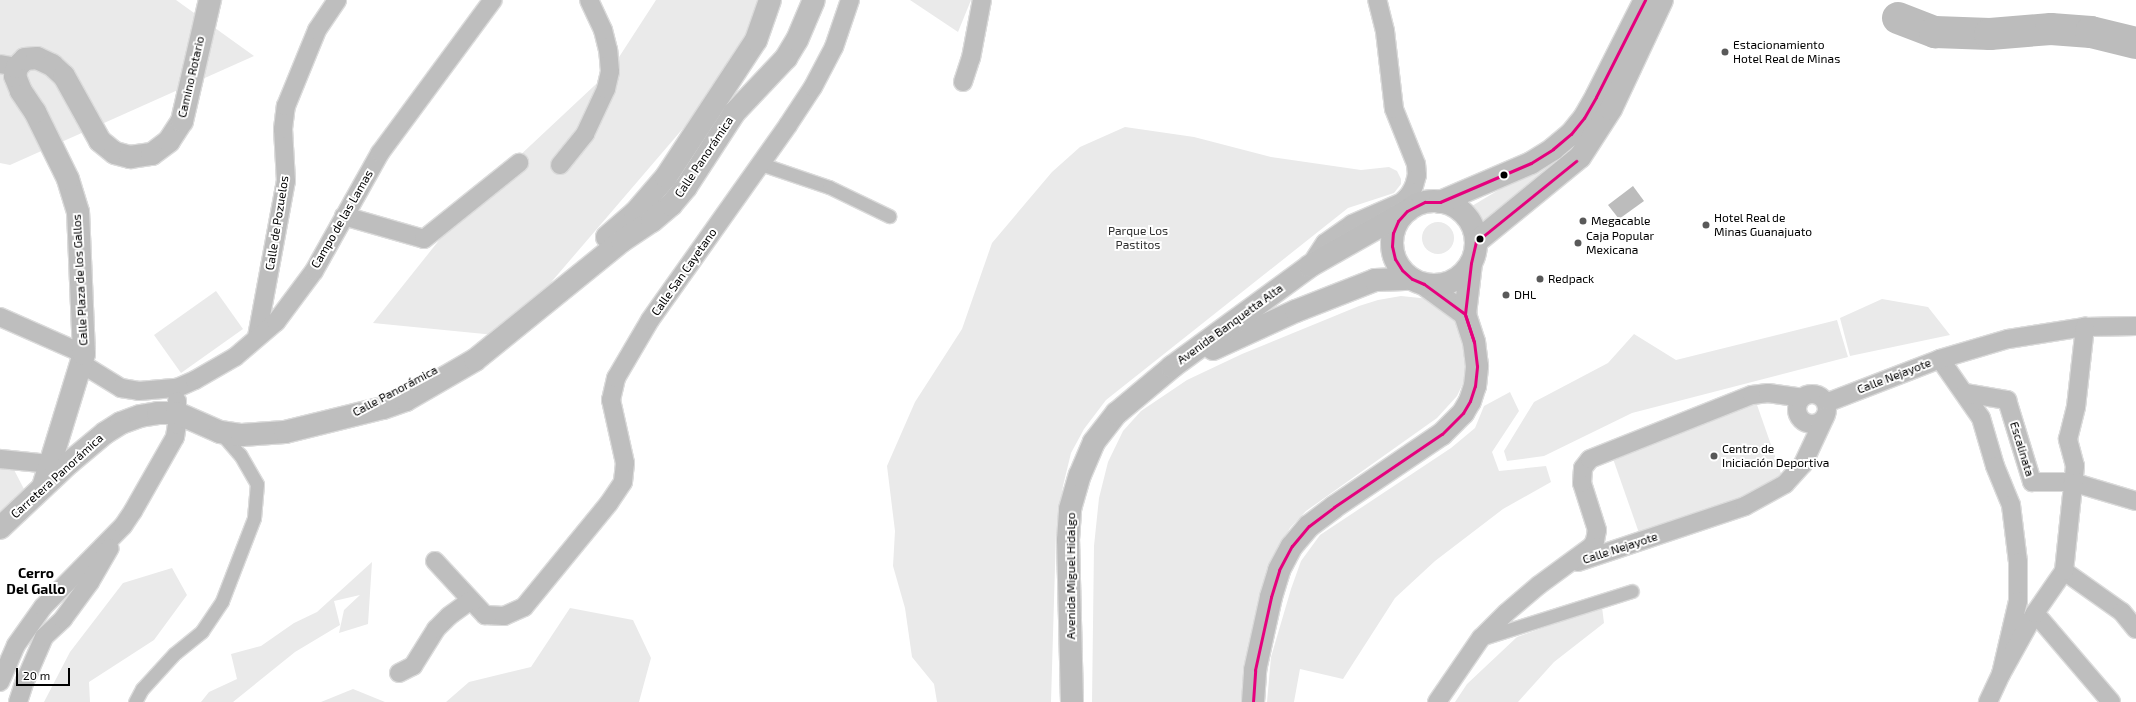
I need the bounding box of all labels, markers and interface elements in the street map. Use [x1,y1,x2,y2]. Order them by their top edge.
street label: Camino Rotario [175,35,207,119]
place label: Estacionamiento Hotel Real de Minas [1733,38,1841,66]
marker: Estacionamiento Hotel Real de Minas [1720,47,1730,57]
street label: Calle Panorámica [672,114,736,200]
street label: Campo de las Lamas [308,167,376,271]
unlabelled marker [1499,170,1509,180]
street label: Calle de Pozuelos [262,175,292,271]
place label: Hotel Real de Minas Guanajuato [1714,211,1812,239]
street label: Calle Plaza de los Gallos [69,214,91,346]
place label: Megacable [1591,214,1650,228]
marker: Megacable [1578,216,1588,226]
marker: Hotel Real de Minas Guanajuato [1701,220,1711,230]
park label: Parque Los Pastitos [1108,224,1168,252]
street label: Calle San Cayetano [648,225,720,319]
place label: Caja Popular Mexicana [1586,229,1654,257]
unlabelled marker [1475,234,1485,244]
marker: Caja Popular Mexicana [1573,238,1583,248]
place label: Redpack [1548,272,1594,286]
marker: Redpack [1535,274,1545,284]
street label: Avenida Banquetta Alta [1174,281,1286,367]
place label: DHL [1514,288,1536,302]
marker: DHL [1501,290,1511,300]
street label: Calle Nejayote [1855,355,1933,397]
street label: Calle Panorámica [350,362,440,420]
street label: Escalinata [2007,420,2037,478]
street label: Carretera Panorámica [8,431,106,521]
place label: Centro de Iniciación Deportiva [1722,442,1829,470]
marker: Centro de Iniciación Deportiva [1709,451,1719,461]
street label: Avenida Miguel Hidalgo [1064,512,1078,640]
street label: Calle Nejayote [1581,529,1659,567]
district label: Cerro Del Gallo [6,565,66,598]
scale bar [18,660,72,686]
text: 20 m [23,668,50,682]

